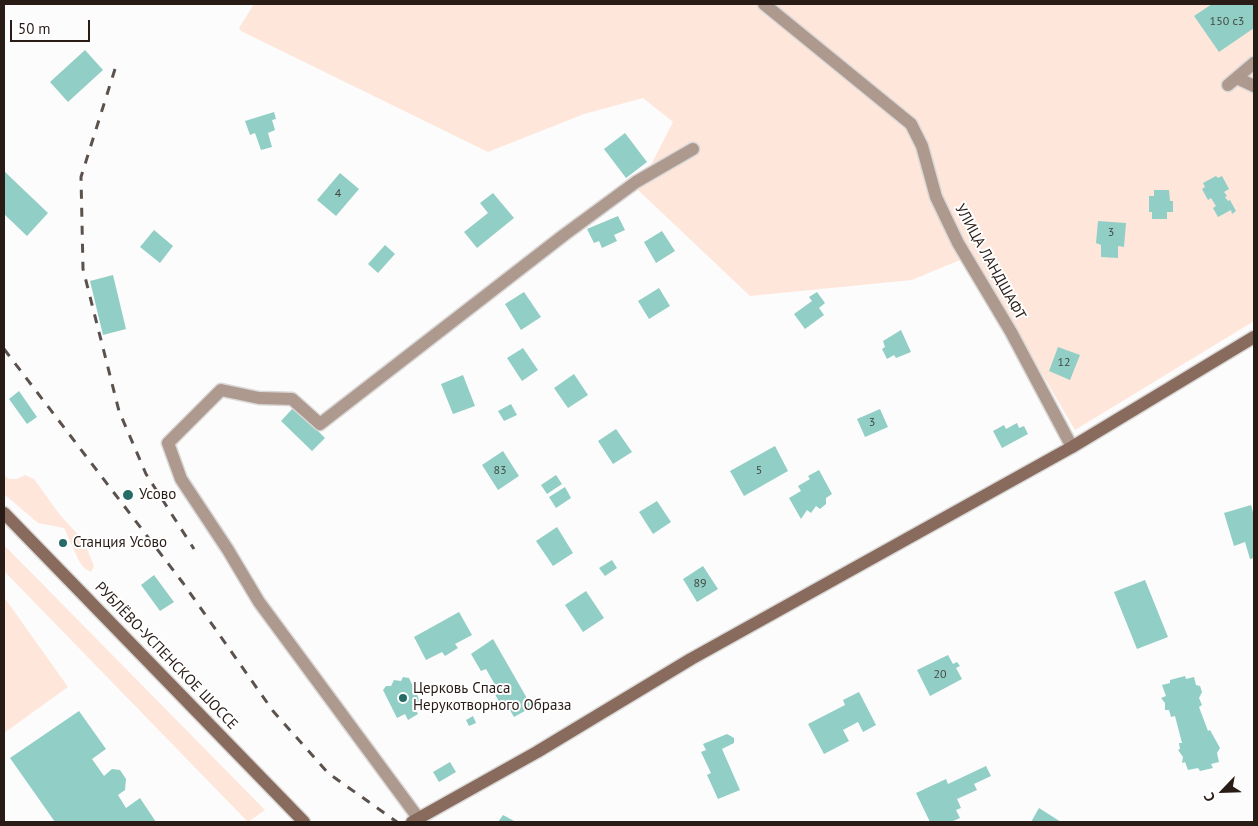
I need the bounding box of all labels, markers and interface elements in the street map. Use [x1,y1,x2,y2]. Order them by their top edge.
scale bar [12,10,92,42]
house number: 150 с3 [1210,15,1244,29]
text: 50 m [18,19,51,38]
house number: 4 [335,187,341,201]
street label: УЛИЦА ЛАНДШАФТ [951,201,1029,323]
house number: 3 [1108,226,1114,240]
house number: 12 [1057,356,1071,370]
house number: 3 [869,416,875,430]
house number: 83 [493,464,507,478]
house number: 5 [756,464,762,478]
place label: Усово [139,486,176,504]
marker: Усово [121,488,135,502]
place label: Станция Усово [73,534,167,552]
marker: Станция Усово [57,537,69,549]
house number: 89 [693,577,707,591]
street label: РУБЛЁВО-УСПЕНСКОЕ ШОССЕ [91,579,241,733]
house number: 20 [933,668,947,682]
place label: Церковь Спаса Нерукотворного Образа [413,680,571,715]
marker: Церковь Спаса Нерукотворного Образа [397,692,409,704]
north arrow [1198,766,1248,816]
text: С [1199,790,1219,804]

